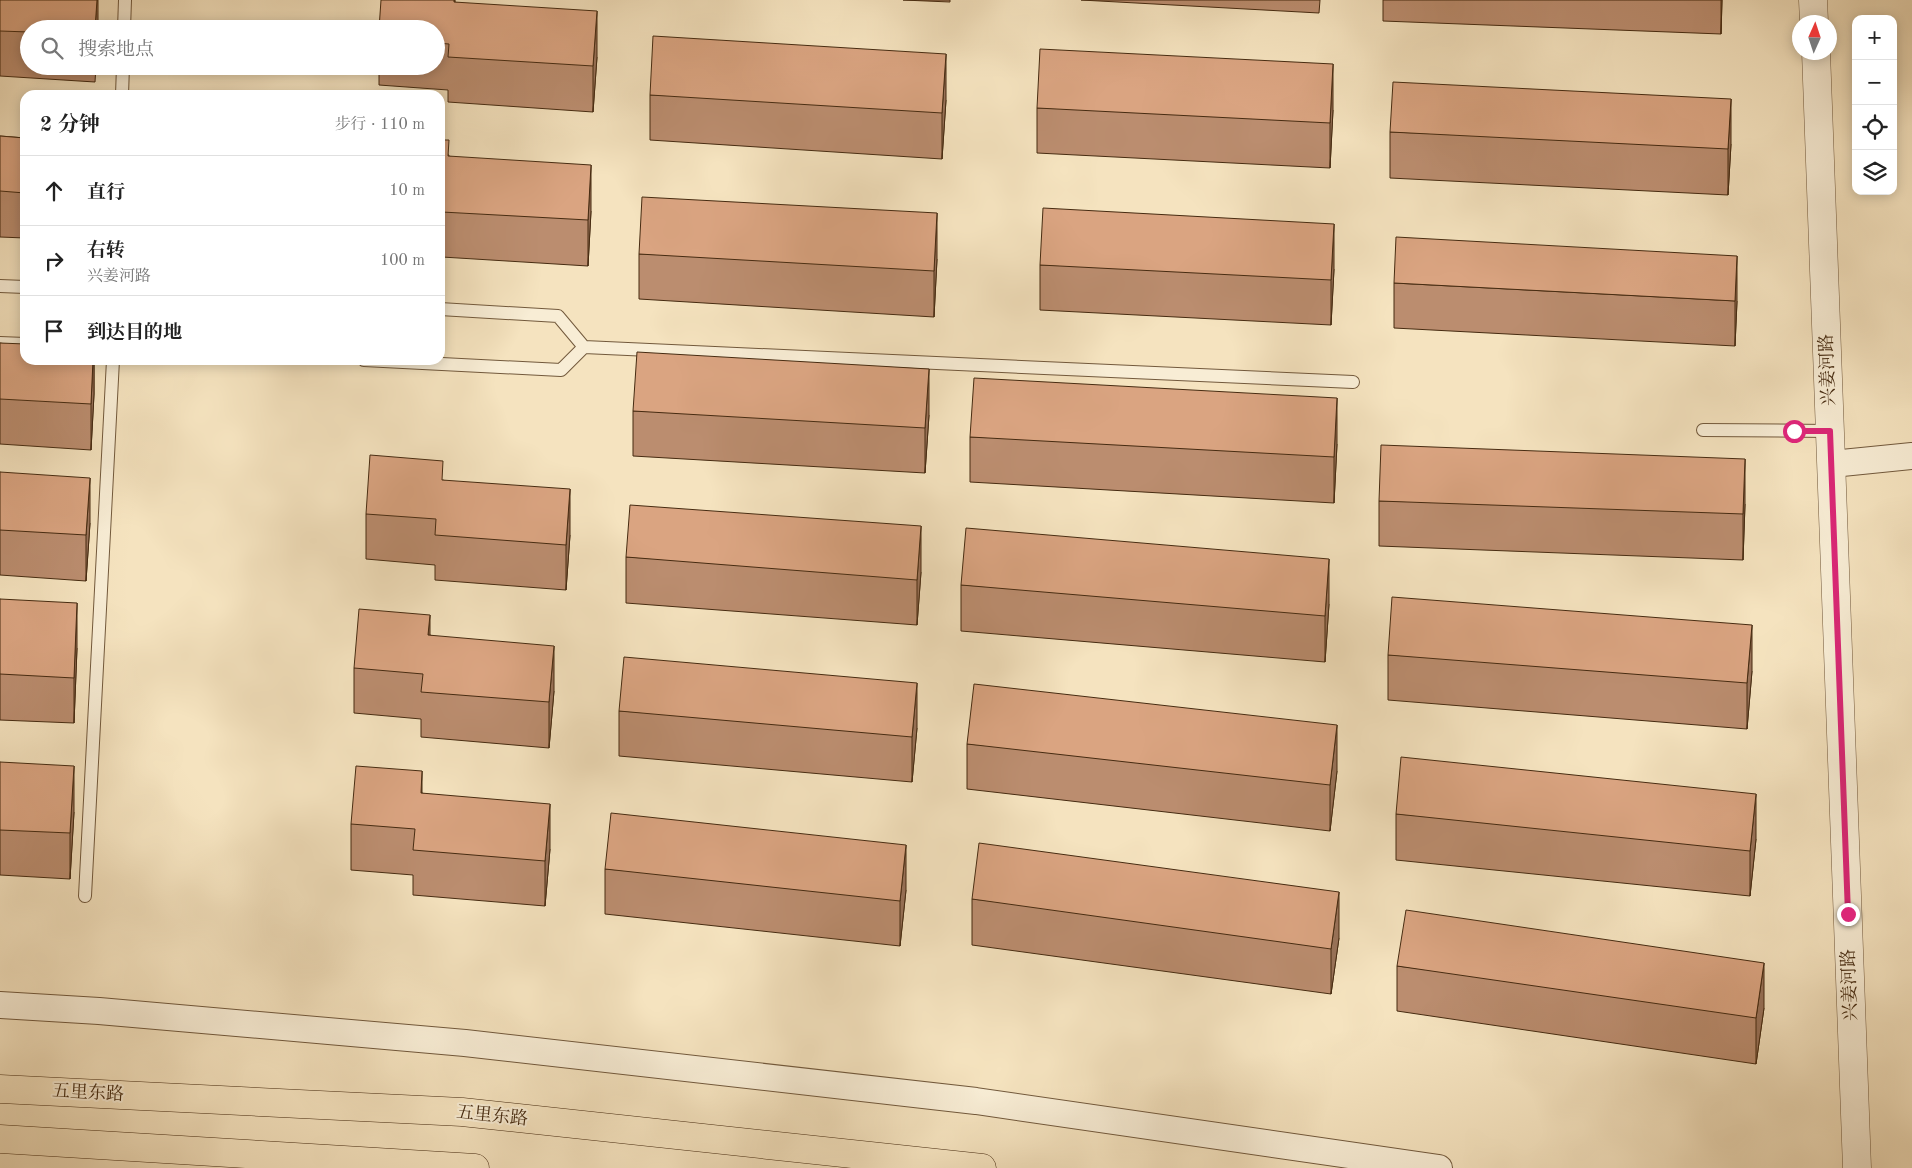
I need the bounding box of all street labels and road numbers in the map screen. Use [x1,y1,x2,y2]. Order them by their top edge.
street label: 兴姜河路 [1816,334,1838,406]
street label: 兴姜河路 [1838,949,1860,1021]
street label: 五里东路 [52,1080,125,1104]
street label: 五里东路 [455,1101,529,1129]

